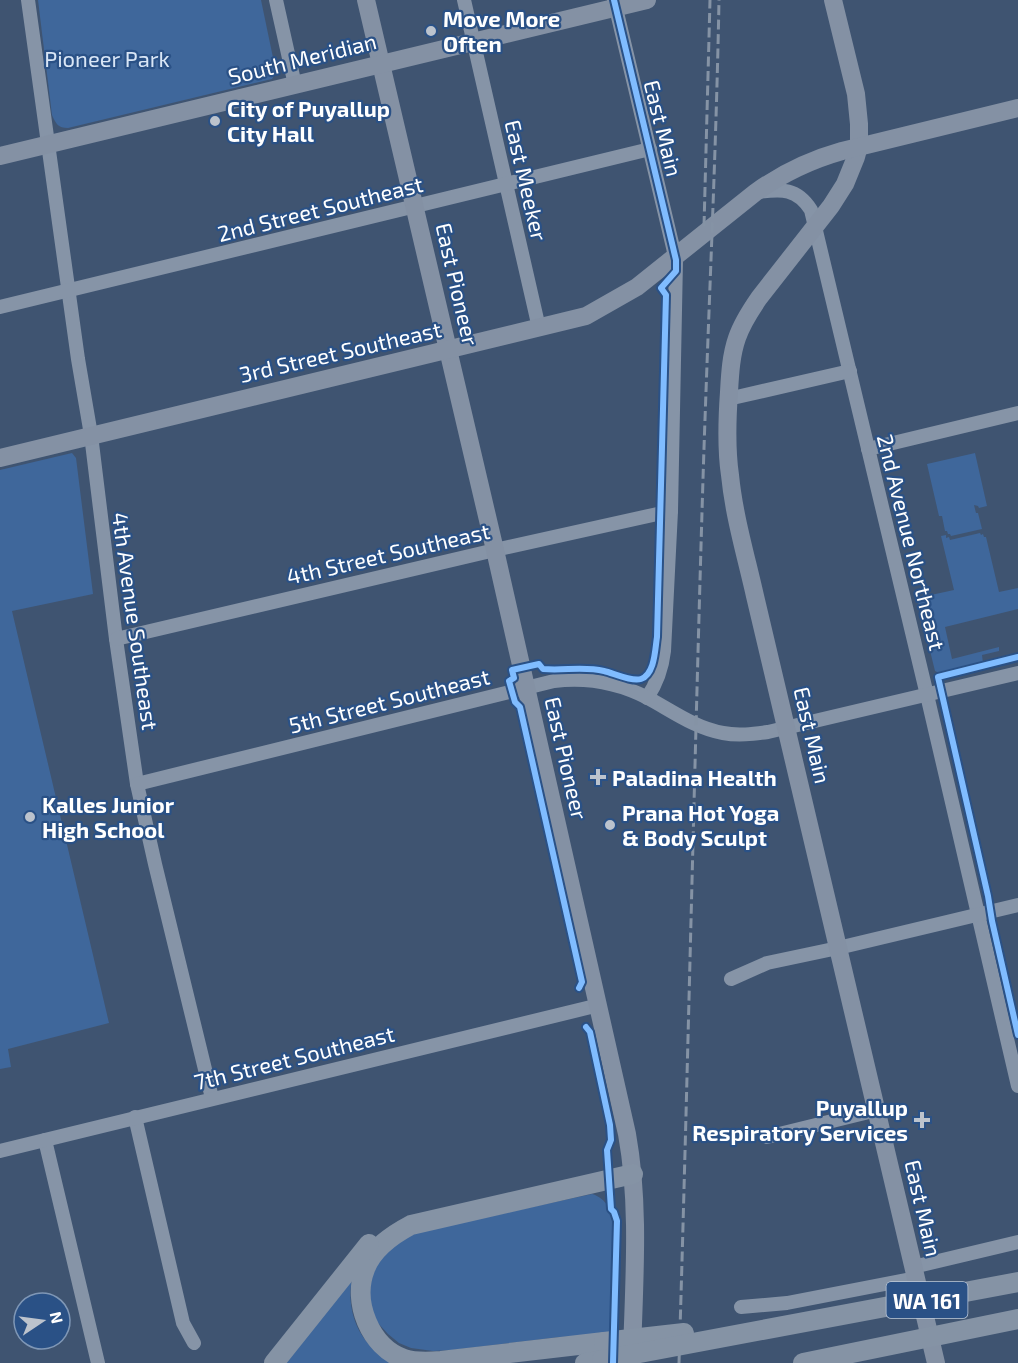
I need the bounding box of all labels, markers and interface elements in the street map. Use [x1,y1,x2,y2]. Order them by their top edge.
place label: Move More Often [443,5,560,56]
marker: Move More Often [424,24,438,38]
street label: South Meridian [225,27,379,89]
park label: Pioneer Park [44,45,170,71]
street label: East Main [639,77,689,179]
place label: City of Puyallup City Hall [227,95,390,147]
marker: City of Puyallup City Hall [208,114,222,128]
street label: East Meeker [500,117,554,243]
street label: 2nd Street Southeast [215,170,425,246]
street label: East Pioneer [431,220,485,348]
street label: 3rd Street Southeast [237,315,443,387]
street label: 2nd Avenue Northeast [873,431,951,653]
street label: 4th Avenue Southeast [108,510,164,732]
street label: 4th Street Southeast [284,517,492,589]
street label: 5th Street Southeast [286,662,492,738]
street label: East Main [789,684,837,786]
street label: East Pioneer [540,694,594,822]
place label: Paladina Health [612,764,777,790]
marker: Paladina Health [589,768,607,786]
place label: Kalles Junior High School [42,791,175,842]
place label: Prana Hot Yoga & Body Sculpt [622,799,779,851]
marker: Kalles Junior High School [23,810,37,824]
marker: Prana Hot Yoga & Body Sculpt [603,818,617,832]
street label: 7th Street Southeast [191,1020,397,1094]
place label: Puyallup Respiratory Services [692,1094,908,1146]
marker: Puyallup Respiratory Services [913,1111,931,1129]
street label: East Main [900,1157,948,1259]
road number: WA 161 [886,1282,968,1318]
north arrow [12,1291,72,1351]
text: N [47,1310,68,1325]

